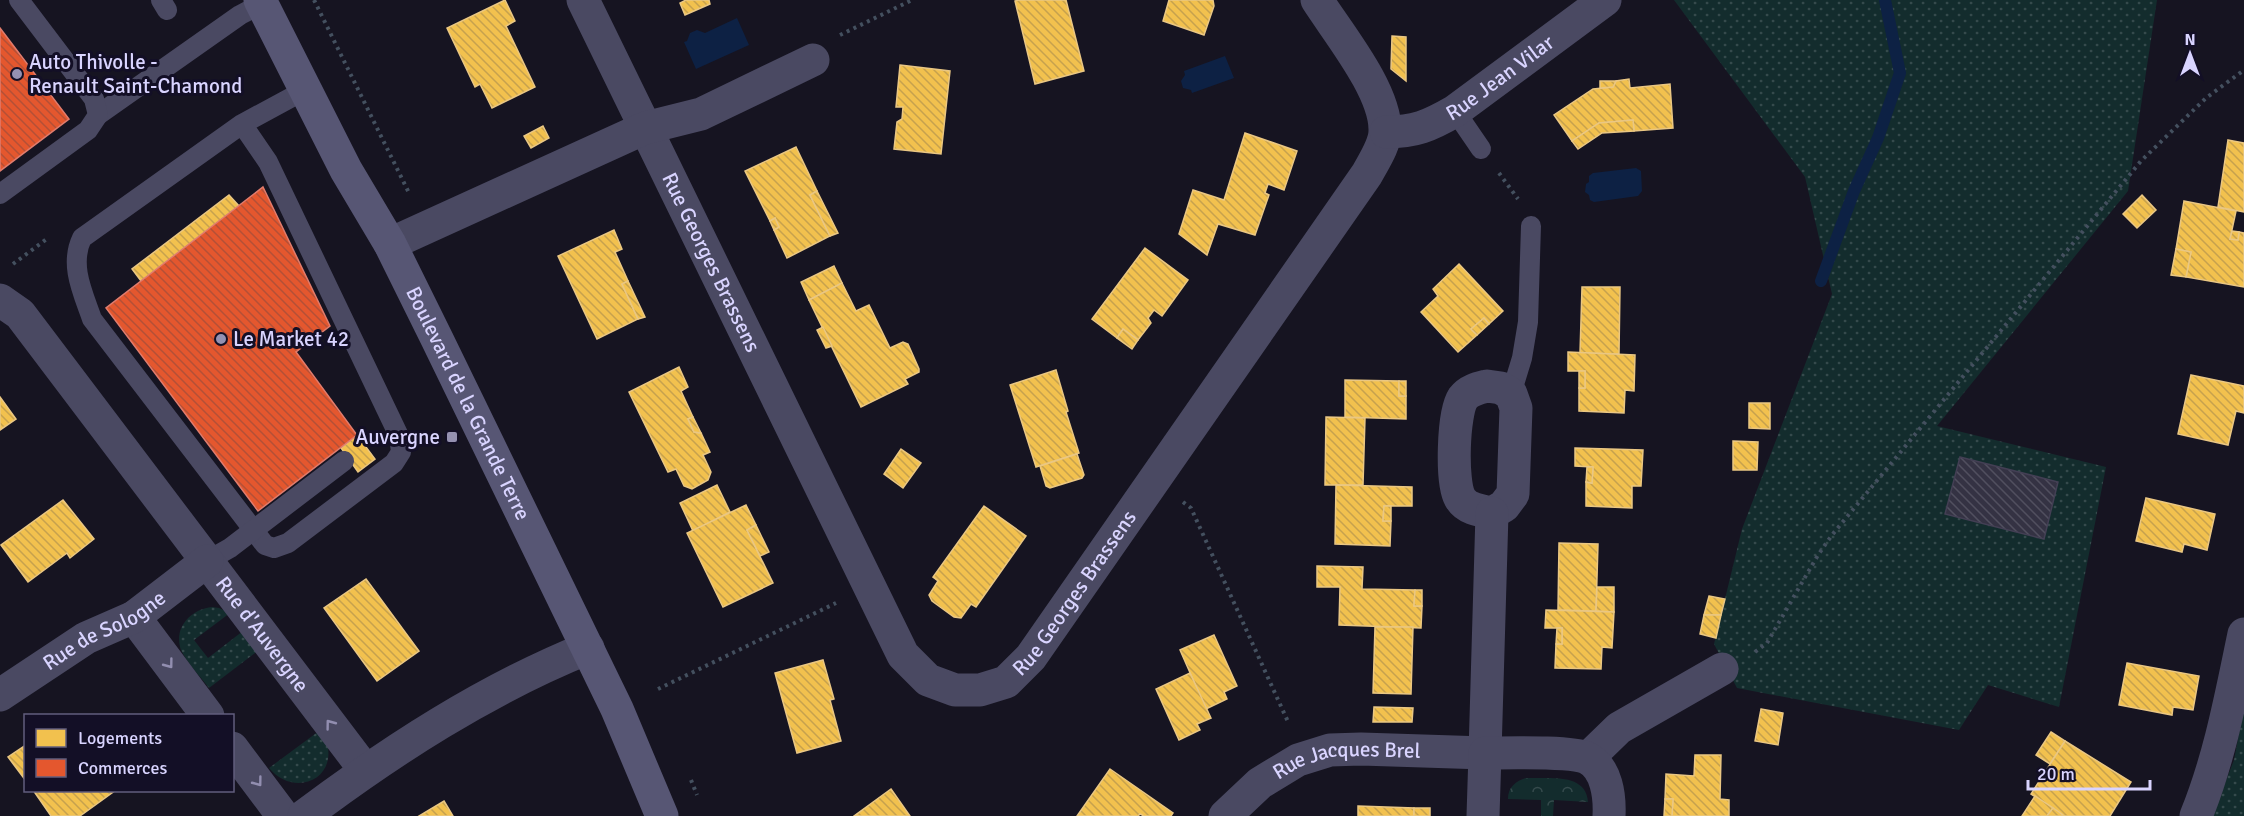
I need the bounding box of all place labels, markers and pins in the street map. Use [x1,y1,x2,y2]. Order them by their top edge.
place label: Auto Thivolle - Renault Saint-Chamond [29,49,242,99]
marker: Auto Thivolle - Renault Saint-Chamond [10,67,24,81]
place label: Le Market 42 [233,326,349,352]
marker: Le Market 42 [214,332,228,346]
place label: Auvergne [356,424,440,450]
marker: Auvergne [445,430,459,444]

